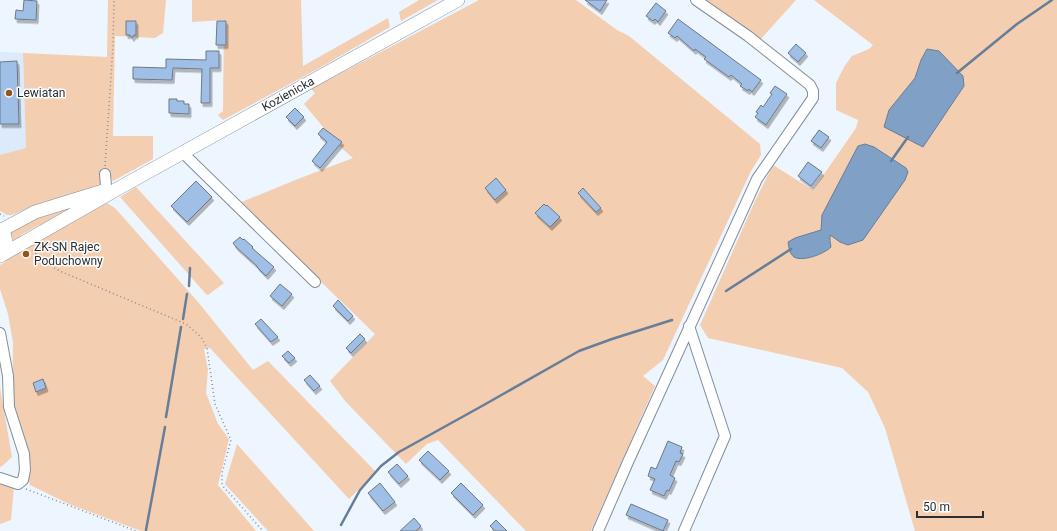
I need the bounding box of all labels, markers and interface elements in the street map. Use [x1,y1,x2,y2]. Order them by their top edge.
street label: Kozienicka [259,74,317,114]
place label: Lewiatan [17,86,65,100]
marker: Lewiatan [4,88,14,98]
place label: ZK-SN Rajec Poduchowny [34,240,103,268]
marker: ZK-SN Rajec Poduchowny [21,249,31,259]
scale bar [917,493,983,519]
text: 50 m [923,500,950,514]

